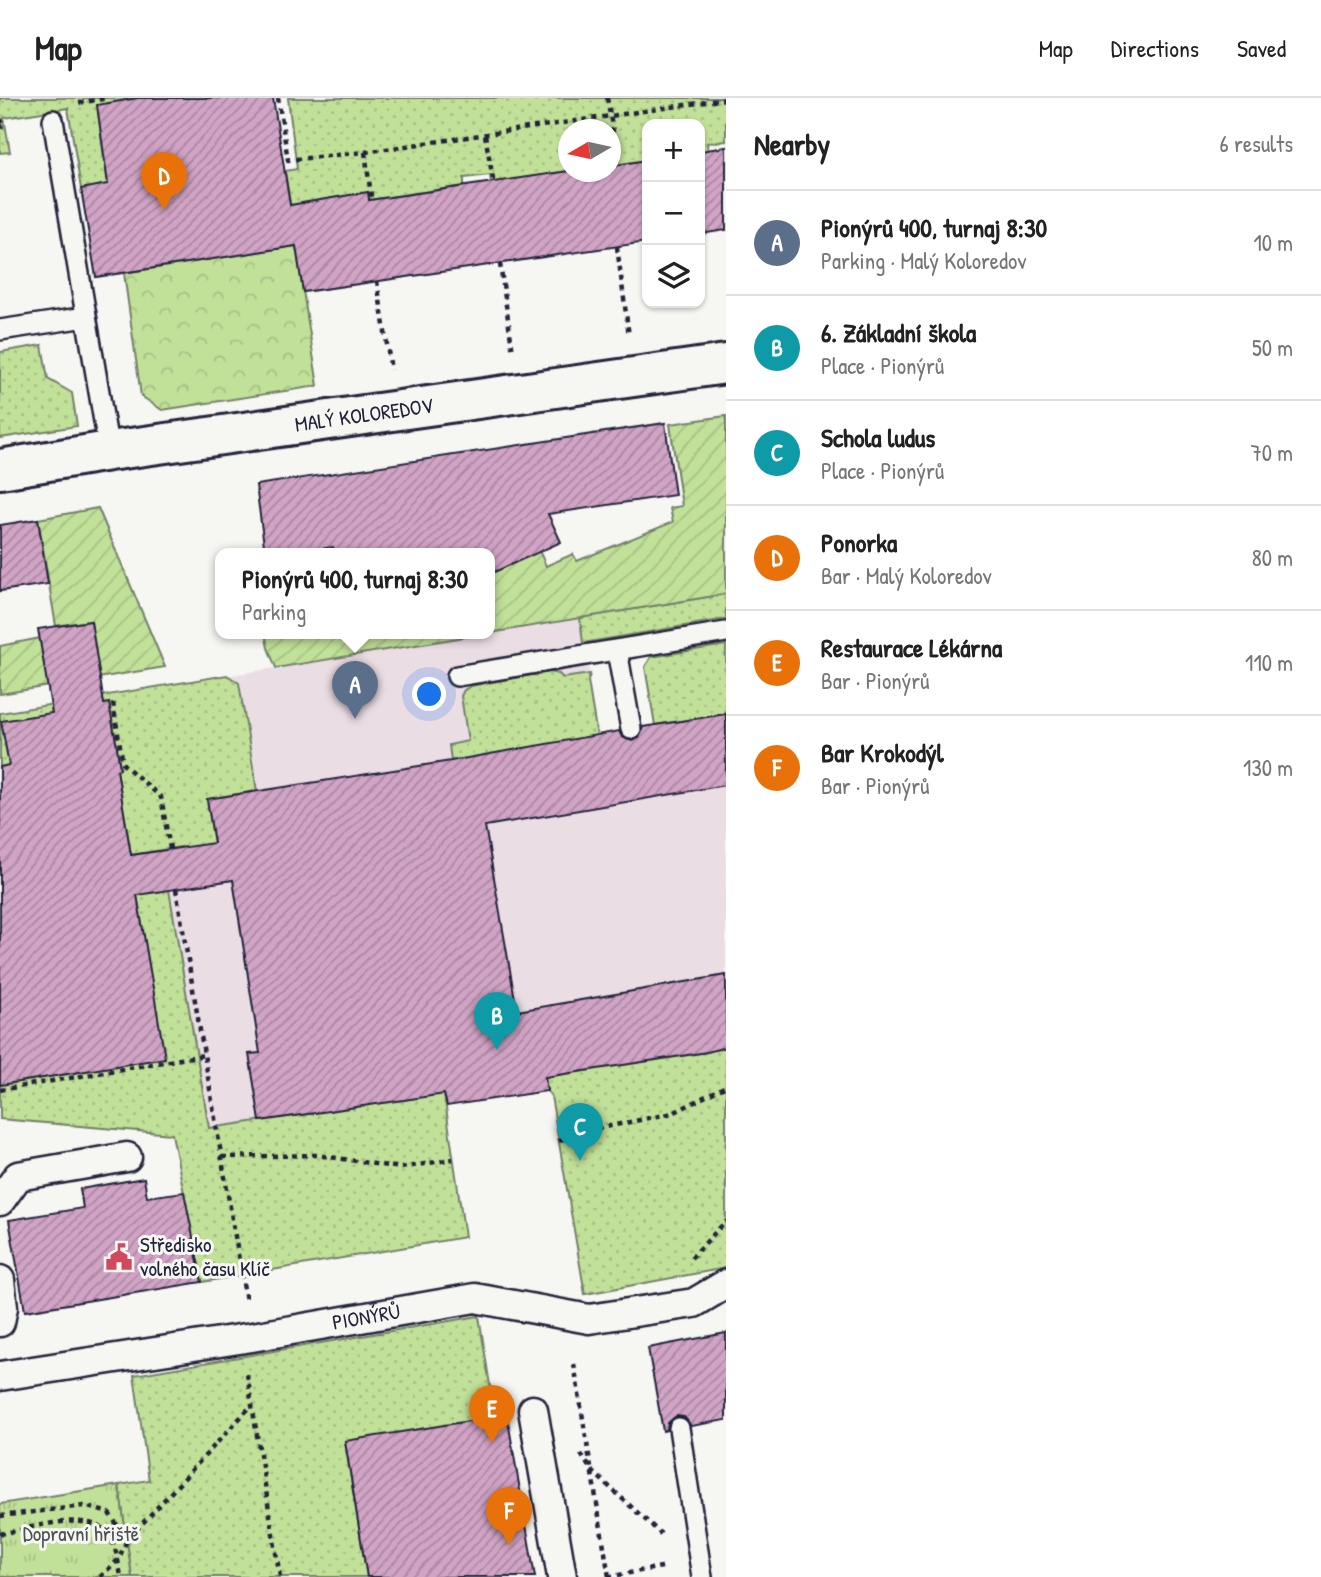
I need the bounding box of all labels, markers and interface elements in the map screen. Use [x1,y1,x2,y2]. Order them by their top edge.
text: Map [35,26,82,70]
text: Map [1039,32,1073,64]
text: Directions [1111,32,1199,64]
text: Saved [1237,32,1286,64]
north arrow [558,119,621,182]
map controls [642,119,705,308]
button: + [642,119,705,182]
text: Nearby [754,124,830,164]
text: 6 results [1220,128,1293,159]
pin: D [141,152,187,210]
button: − [642,182,705,245]
text: Pionýrů 400, turnaj 8:30 [821,210,1047,245]
text: A [771,227,783,258]
text: 10 m [1253,227,1293,258]
button: layers [642,245,705,308]
text: Parking · Malý Koloredov [821,245,1026,276]
text: 6. Základní škola [821,315,976,350]
text: B [771,332,783,363]
text: 50 m [1252,332,1293,363]
text: Place · Pionýrů [821,350,944,381]
street label: MALÝ KOLOREDOV [293,390,435,439]
text: Schola ludus [821,420,935,455]
text: C [771,437,783,468]
text: 70 m [1250,437,1293,468]
text: Place · Pionýrů [821,455,944,486]
text: Ponorka [821,525,897,560]
text: D [772,542,782,573]
text: 80 m [1252,542,1293,573]
popup [215,548,495,639]
text: Bar · Malý Koloredov [821,560,992,591]
text: Pionýrů 400, turnaj 8:30 [242,561,468,596]
text: Parking [242,596,306,627]
text: Restaurace Lékárna [821,630,1002,665]
text: E [772,647,782,678]
text: 110 m [1245,647,1293,678]
pin: A [332,661,378,719]
text: Bar · Pionýrů [821,665,929,696]
your location [412,677,446,711]
text: Bar Krokodýl [821,735,944,770]
text: F [773,752,781,783]
text: 130 m [1243,752,1293,783]
text: Bar · Pionýrů [821,770,929,801]
pin: B [474,992,520,1050]
pin: C [557,1103,603,1161]
place label: Středisko volného času Klíč [140,1230,270,1283]
public building icon: Středisko volného času Klíč [104,1242,134,1272]
street label: PIONÝRŮ [330,1296,402,1337]
pin: E [469,1385,515,1443]
pin: F [486,1487,532,1545]
park label: Dopravní hřiště [23,1519,139,1548]

